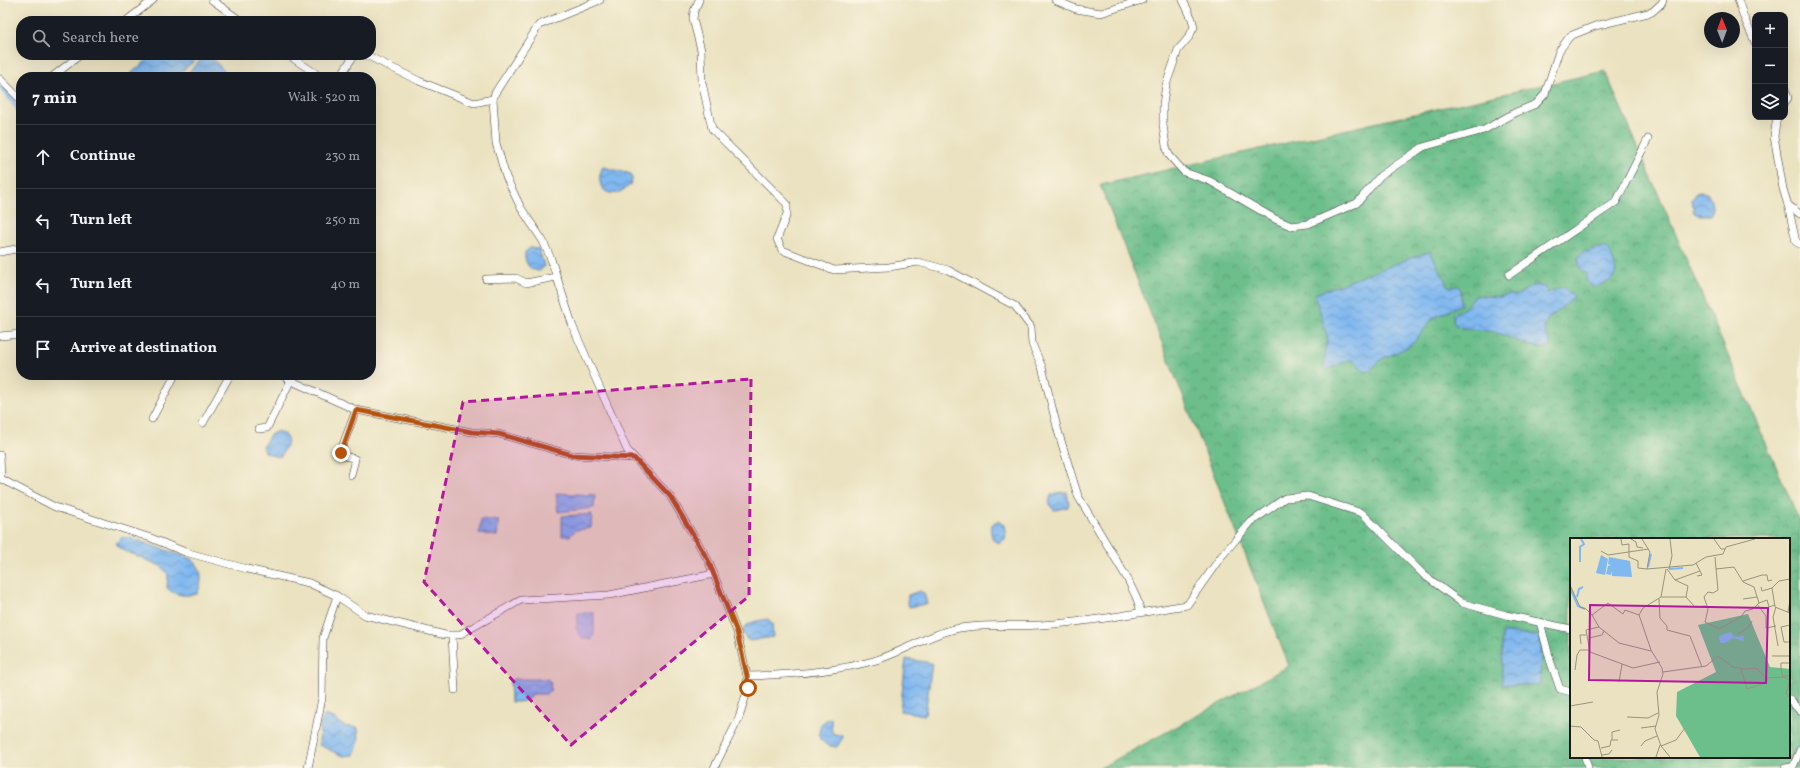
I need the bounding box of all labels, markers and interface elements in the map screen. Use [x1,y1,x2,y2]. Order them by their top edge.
north arrow [1704,12,1740,48]
map controls [1752,12,1788,120]
button: + [1752,12,1788,48]
search box [16,16,376,60]
icon: search [30,27,52,49]
text: Search here [62,28,139,49]
button: − [1752,48,1788,84]
button: layers [1752,84,1788,120]
text: 7 min [32,87,77,110]
text: Walk · 520 m [288,89,360,107]
icon: ahead [32,146,54,168]
text: Continue [70,146,135,167]
text: 230 m [325,148,360,166]
icon: left [32,210,54,232]
text: Turn left [70,210,132,231]
text: 250 m [325,212,360,230]
icon: left [32,274,54,296]
text: Turn left [70,274,132,295]
text: 40 m [331,276,360,294]
icon: arrive [32,338,54,360]
text: Arrive at destination [70,338,217,359]
route end [332,444,350,462]
inset map [1570,538,1790,758]
route start [739,679,757,697]

